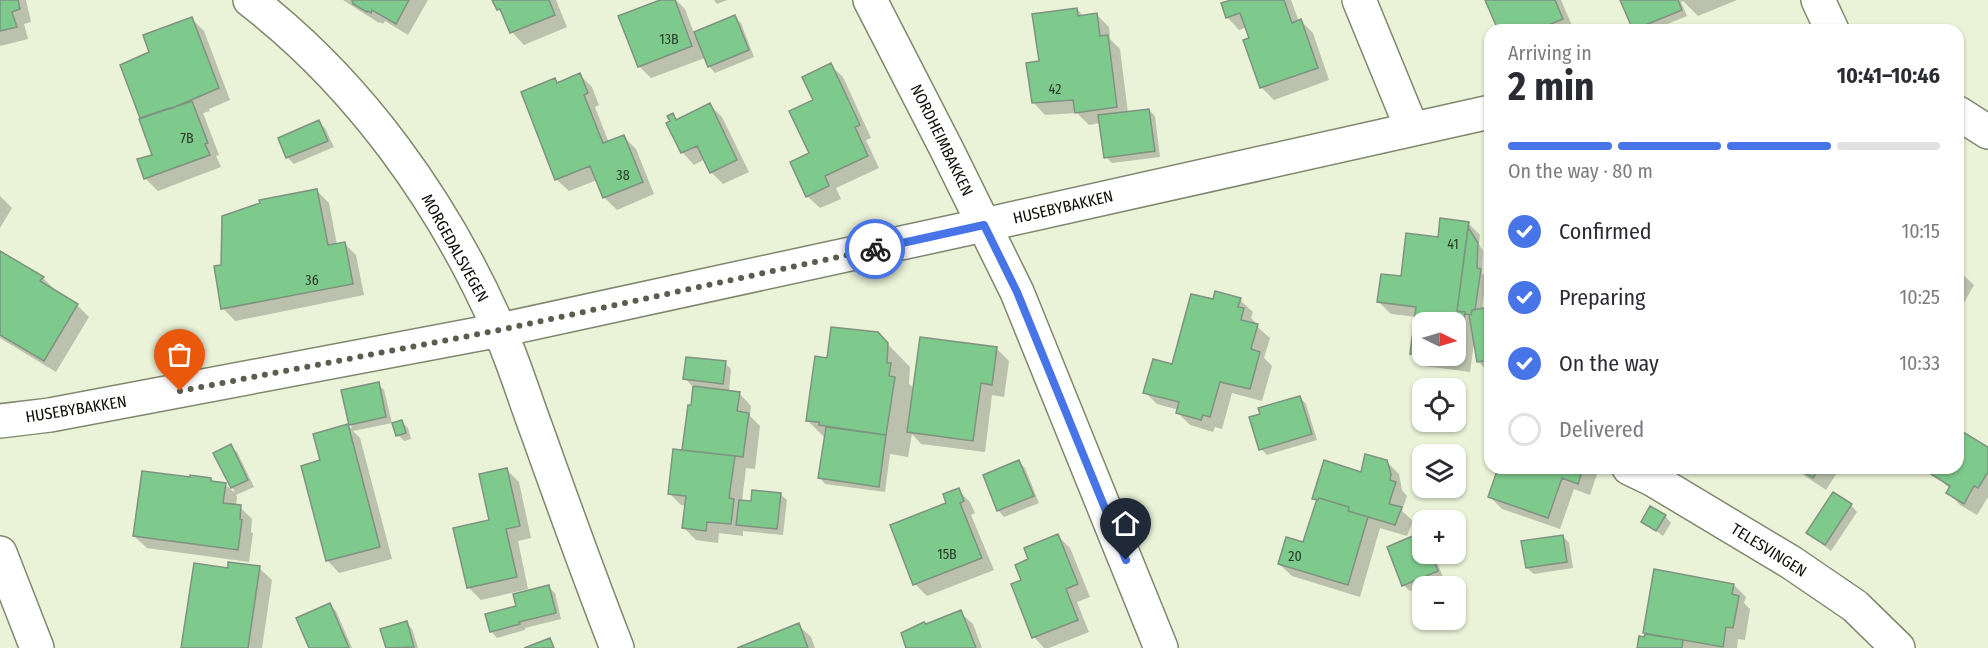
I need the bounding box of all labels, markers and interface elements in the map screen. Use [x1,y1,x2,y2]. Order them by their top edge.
house number: 13B [659,31,679,48]
text: Arriving in [1508,41,1592,65]
text: 10:41–10:46 [1837,62,1940,89]
text: 2 min [1508,64,1594,110]
street label: NORDHEIMBAKKEN [907,81,977,199]
house number: 42 [1049,81,1061,98]
house number: 7B [180,130,194,147]
text: On the way · 80 m [1508,159,1653,183]
house number: 38 [616,167,630,184]
street label: HUSEBYBAKKEN [1011,186,1115,228]
street label: MORGEDALSVEGEN [418,191,492,305]
icon: check [1508,215,1541,248]
text: Confirmed [1559,218,1652,245]
courier [845,219,905,279]
text: 10:15 [1901,219,1940,243]
icon: bike [859,233,892,266]
house number: 41 [1447,236,1459,253]
house number: 36 [305,272,319,289]
icon: check [1508,281,1541,314]
text: Preparing [1559,284,1645,311]
text: 10:25 [1900,285,1940,309]
north arrow [1412,312,1466,366]
map controls [1412,312,1466,630]
pin [154,329,205,391]
icon: bag [163,338,196,371]
icon: check [1508,347,1541,380]
text: On the way [1559,350,1659,377]
text: 10:33 [1899,351,1940,375]
button: locate [1412,378,1466,432]
street label: HUSEBYBAKKEN [24,392,128,426]
text: Delivered [1559,416,1644,443]
button: layers [1412,444,1466,498]
pin [1100,498,1151,560]
icon: home [1109,507,1142,540]
button: + [1412,510,1466,564]
street label: TELESVINGEN [1728,519,1810,581]
house number: 15B [937,546,957,563]
house number: 20 [1288,548,1302,565]
button: − [1412,576,1466,630]

